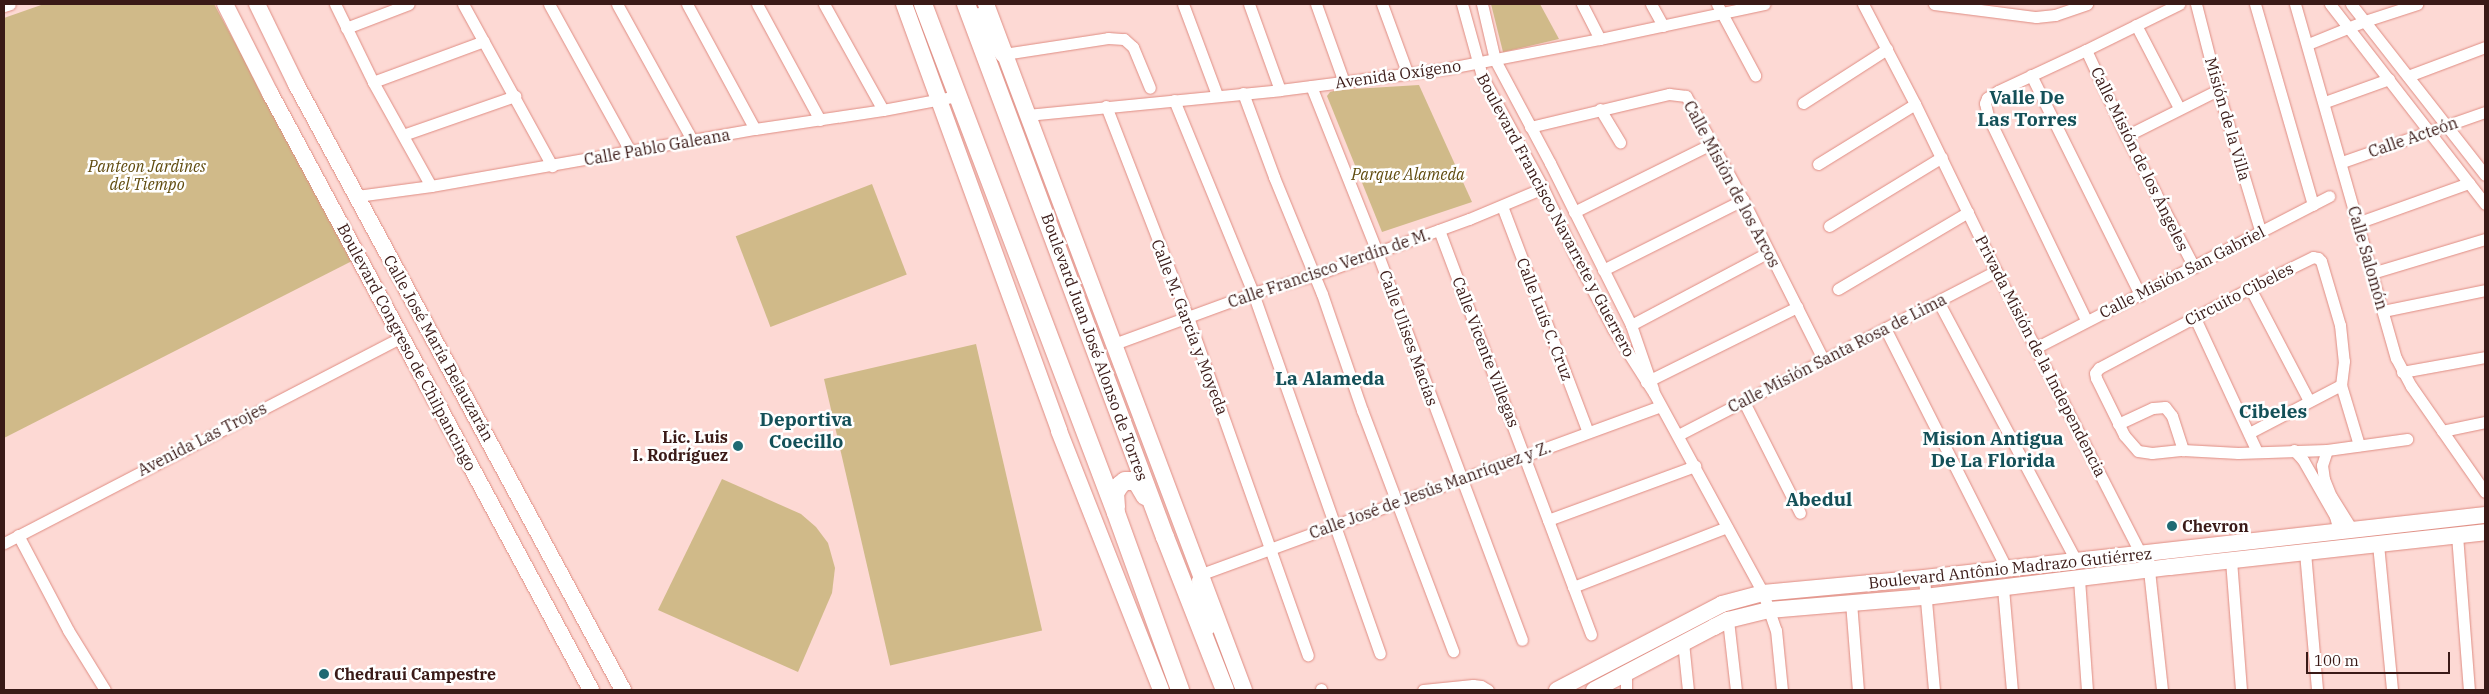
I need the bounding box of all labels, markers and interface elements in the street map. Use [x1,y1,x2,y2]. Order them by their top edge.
street label: Misión de la Villa [2201,55,2255,183]
street label: Avenida Oxígeno [1334,56,1462,92]
street label: Calle Misión de los Ángeles [2087,64,2193,254]
street label: Boulevard Francisco Navarrete y Guerrero [1473,70,1639,360]
district label: Valle De Las Torres [1977,87,2077,131]
street label: Calle Misión de los Arcos [1680,97,1784,271]
street label: Calle Acteón [2366,113,2460,161]
street label: Calle Pablo Galeana [582,125,732,169]
park label: Panteon Jardines del Tiempo [88,156,206,194]
park label: Parque Alameda [1351,164,1465,184]
street label: Calle Salomón [2344,204,2392,312]
street label: Boulevard Juan José Alonso de Torres [1038,211,1152,483]
street label: Boulevard Congreso de Chilpancingo [333,220,481,474]
street label: Calle Misión San Gabriel [2096,222,2268,322]
street label: Calle Francisco Verdín de M. [1225,224,1433,312]
street label: Privada Misión de la Independencia [1971,232,2111,480]
street label: Calle M. García y Moyeda [1148,236,1232,418]
street label: Calle José María Belauzarán [380,252,498,444]
street label: Calle Luís C. Cruz [1513,255,1577,383]
street label: Circuito Cibeles [2182,258,2296,330]
street label: Calle Ulises Macías [1376,268,1442,408]
street label: Calle Vicente Villegas [1448,274,1524,430]
street label: Calle Misión Santa Rosa de Lima [1725,289,1949,417]
district label: La Alameda [1275,368,1385,390]
street label: Avenida Las Trojes [134,398,270,480]
district label: Cibeles [2239,401,2307,423]
district label: Deportiva Coecillo [760,409,852,453]
place label: Lic. Luis I. Rodríguez [633,427,728,465]
district label: Mision Antigua De La Florida [1922,428,2064,472]
street label: Calle José de Jesús Manríquez y Z. [1307,437,1553,543]
marker: Lic. Luis I. Rodríguez [732,440,744,452]
district label: Abedul [1786,489,1852,511]
place label: Chevron [2182,516,2249,536]
marker: Chevron [2166,520,2178,532]
street label: Boulevard Antônio Madrazo Gutiérrez [1867,544,2153,592]
scale bar [2309,642,2453,674]
text: 100 m [2314,651,2359,670]
place label: Chedraui Campestre [334,664,496,684]
marker: Chedraui Campestre [318,668,330,680]

